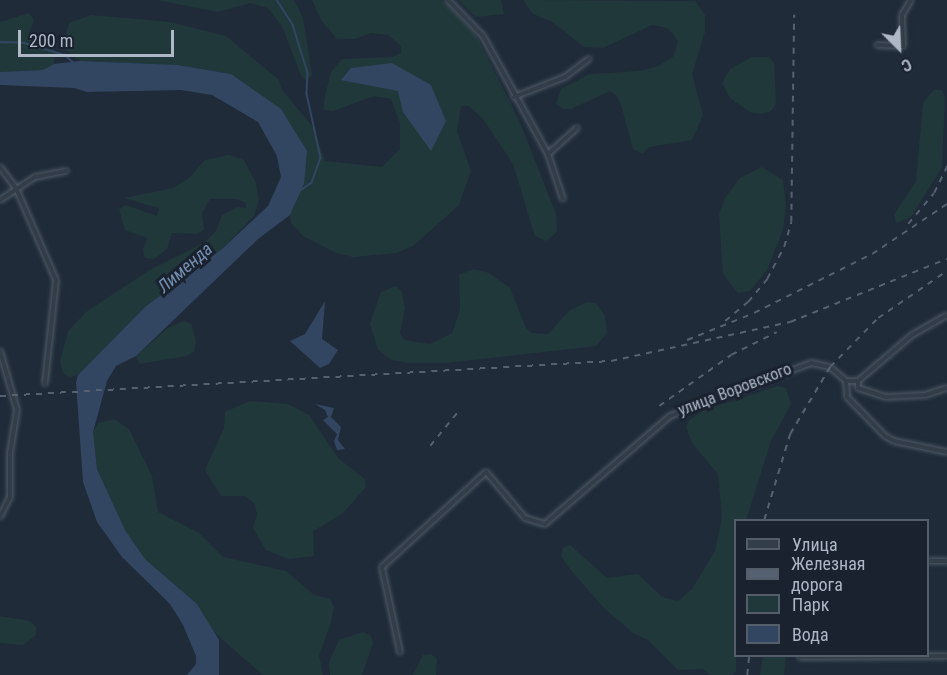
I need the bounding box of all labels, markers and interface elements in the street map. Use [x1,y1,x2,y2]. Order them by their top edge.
scale bar [21,18,177,56]
north arrow [869,18,929,78]
text: 200 m [29,30,73,51]
text: С [898,54,915,75]
water label: Лименда [153,238,217,298]
street label: улица Воровского [676,360,794,420]
legend [734,519,929,657]
text: Улица [792,534,838,555]
text: Железная дорога [791,553,866,595]
text: Парк [792,594,829,615]
text: Вода [792,624,829,645]

